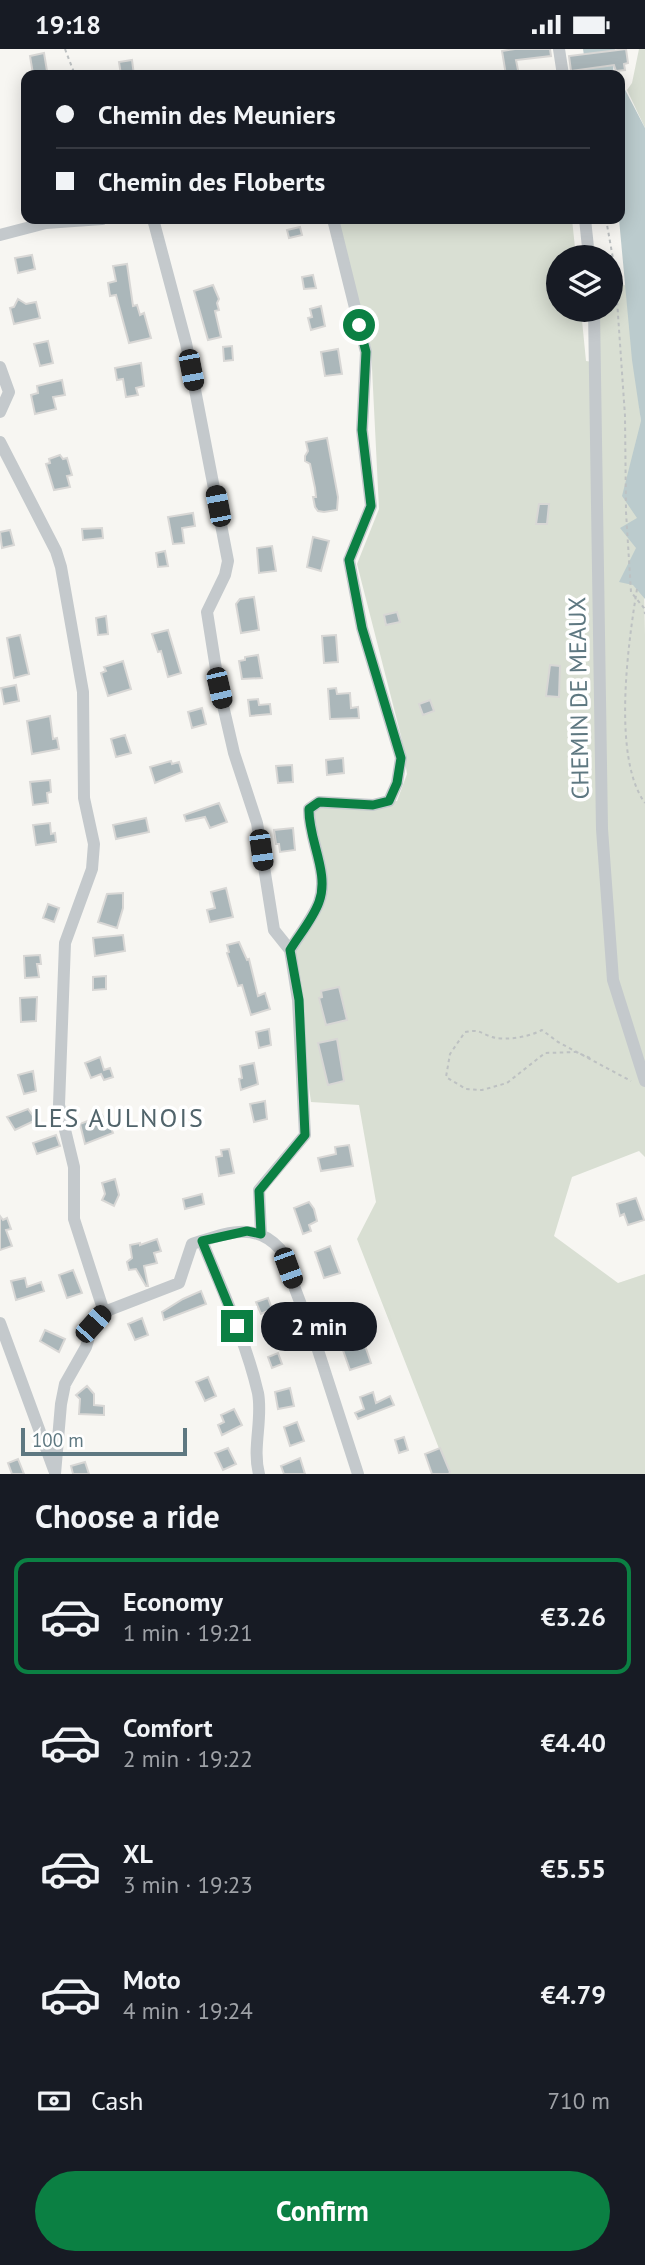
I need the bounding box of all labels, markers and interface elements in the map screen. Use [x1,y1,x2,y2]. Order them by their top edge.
text: 19:18 [35,8,101,41]
text: Chemin des Meuniers [98,98,336,131]
text: Chemin des Floberts [98,165,325,198]
map controls [546,245,623,322]
button: layers [546,245,623,322]
route start [343,309,375,341]
car [177,347,206,393]
car [204,483,233,529]
street label: CHEMIN DE MEAUX [561,596,596,800]
car [205,665,234,711]
car [248,828,275,872]
district label: LES AULNOIS [33,1101,205,1134]
car [271,1245,306,1291]
car [72,1301,115,1347]
callout: 2 min [262,1301,377,1351]
route end [221,1310,253,1342]
text: 2 min [291,1312,347,1341]
scale bar [21,1425,187,1457]
text: 100 m [32,1428,84,1452]
text: Choose a ride [35,1495,220,1537]
icon: car [39,1585,102,1648]
text: Economy [123,1585,223,1618]
text: €3.26 [541,1600,606,1633]
text: 1 min · 19:21 [123,1618,253,1647]
icon: car [39,1711,102,1774]
text: Comfort [123,1711,213,1744]
text: €4.40 [541,1726,606,1759]
text: 2 min · 19:22 [123,1744,253,1773]
icon: car [39,1837,102,1900]
text: XL [123,1837,153,1870]
text: €5.55 [541,1852,606,1885]
text: 3 min · 19:23 [123,1870,253,1899]
icon: car [39,1963,102,2026]
text: Moto [123,1963,181,1996]
text: €4.79 [541,1978,606,2011]
text: 4 min · 19:24 [123,1996,253,2025]
icon: cash [35,2082,73,2120]
text: Cash [91,2084,143,2117]
text: 710 m [548,2086,610,2115]
button: Confirm [35,2171,610,2251]

